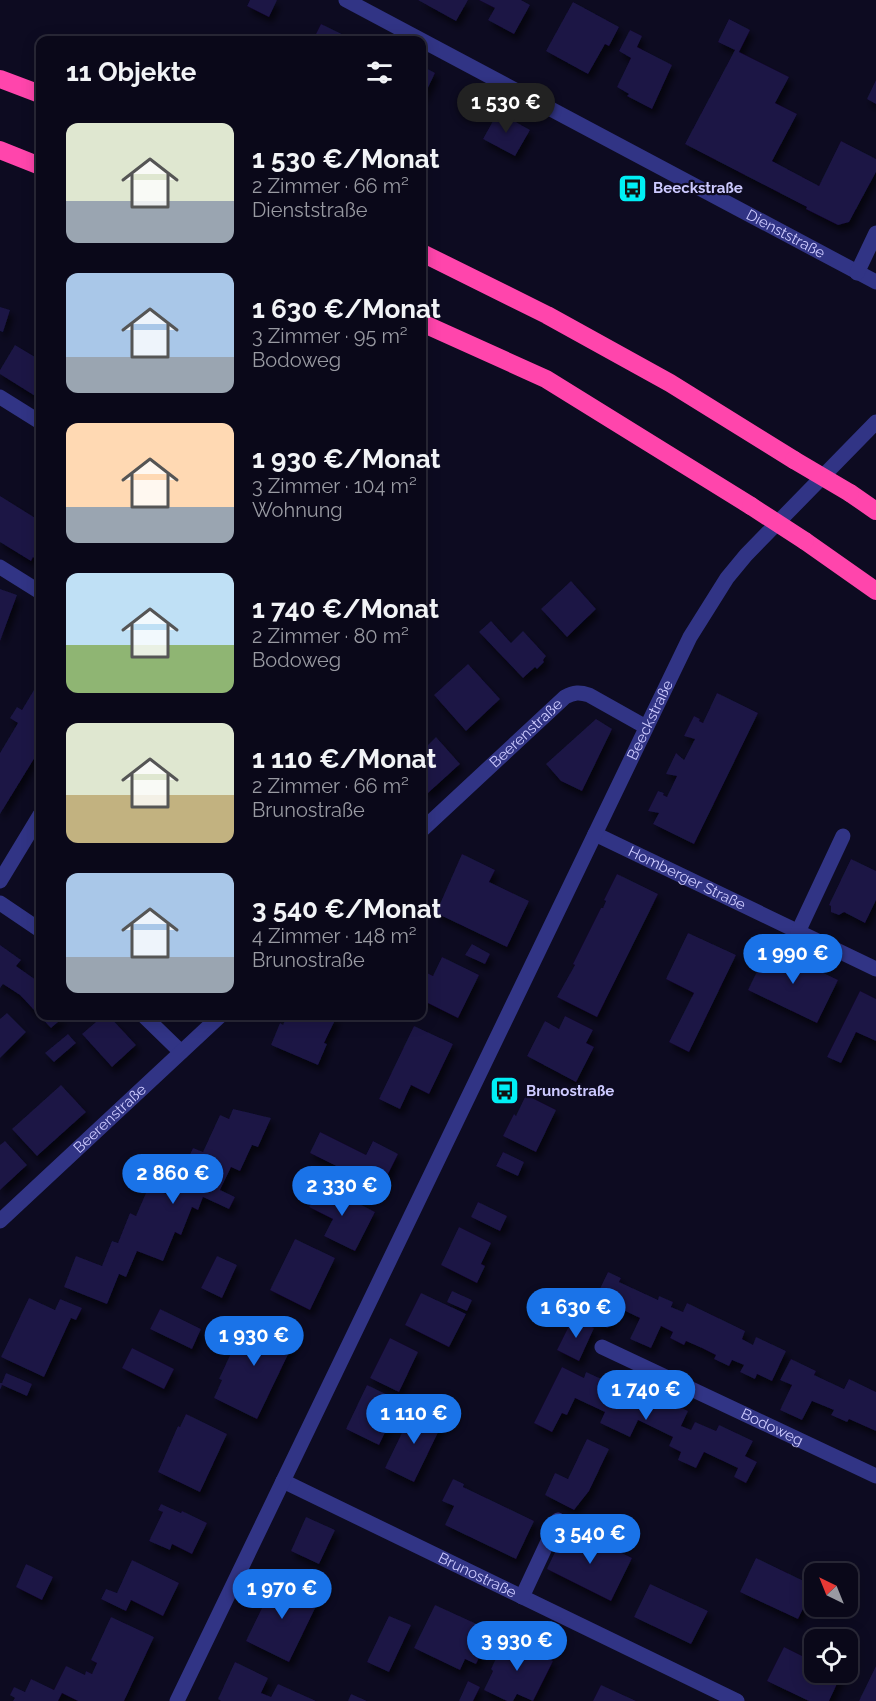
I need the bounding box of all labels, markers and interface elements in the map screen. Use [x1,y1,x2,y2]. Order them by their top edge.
icon: filters [363,56,396,89]
text: 11 Objekte [66,57,196,87]
pin: 1 530 € [451,83,561,134]
text: 1 530 € [471,90,541,114]
text: 1 530 €/Monat [252,144,440,174]
icon: home [114,147,186,219]
bus stop icon: Beeckstraße [616,172,648,204]
text: 2 Zimmer · 66 m² [252,174,409,198]
place label: Beeckstraße [653,179,743,197]
text: Dienststraße [252,198,367,222]
street label: Dienststraße [743,206,828,262]
text: 1 630 €/Monat [252,294,441,324]
icon: home [114,297,186,369]
text: 3 Zimmer · 95 m² [252,324,408,348]
text: Bodoweg [252,348,341,372]
text: 1 930 €/Monat [252,444,441,474]
icon: home [114,447,186,519]
text: 3 Zimmer · 104 m² [252,474,417,498]
text: Wohnung [252,498,343,522]
text: 1 740 €/Monat [252,594,439,624]
icon: home [114,597,186,669]
text: 2 Zimmer · 80 m² [252,624,409,648]
text: Bodoweg [252,648,341,672]
street label: Beeckstraße [623,677,677,763]
street label: Beerenstraße [486,695,566,772]
text: 1 110 €/Monat [252,744,436,774]
icon: home [114,747,186,819]
text: 2 Zimmer · 66 m² [252,774,409,798]
text: Brunostraße [252,798,365,822]
street label: Homberger Straße [625,842,749,914]
text: 3 540 €/Monat [252,894,442,924]
icon: home [114,897,186,969]
text: 4 Zimmer · 148 m² [252,924,417,948]
pin: 1 990 € [738,934,848,985]
text: 1 990 € [757,941,829,965]
text: Brunostraße [252,948,365,972]
bus stop icon: Brunostraße [489,1075,521,1107]
street label: Beerenstraße [70,1080,150,1157]
place label: Brunostraße [526,1082,614,1100]
pin: 2 860 € [118,1154,228,1205]
text: 2 860 € [136,1161,210,1185]
pin: 2 330 € [287,1166,397,1217]
text: 2 330 € [306,1173,378,1197]
pin: 1 630 € [521,1288,631,1339]
text: 1 630 € [541,1295,611,1319]
pin: 1 930 € [199,1316,309,1367]
text: 1 930 € [219,1323,289,1347]
pin: 1 740 € [591,1370,701,1421]
text: 1 740 € [611,1377,681,1401]
pin: 1 110 € [359,1394,469,1445]
text: 1 110 € [380,1401,448,1425]
street label: Bodoweg [738,1405,806,1449]
pin: 3 540 € [535,1514,645,1565]
text: 3 540 € [554,1521,626,1545]
street label: Brunostraße [435,1549,520,1602]
north arrow [804,1563,858,1617]
map controls [804,1563,858,1683]
pin: 1 970 € [227,1569,337,1620]
text: 1 970 € [247,1576,317,1600]
pin: 3 930 € [462,1621,572,1672]
text: 3 930 € [481,1628,553,1652]
button: locate [804,1629,858,1683]

